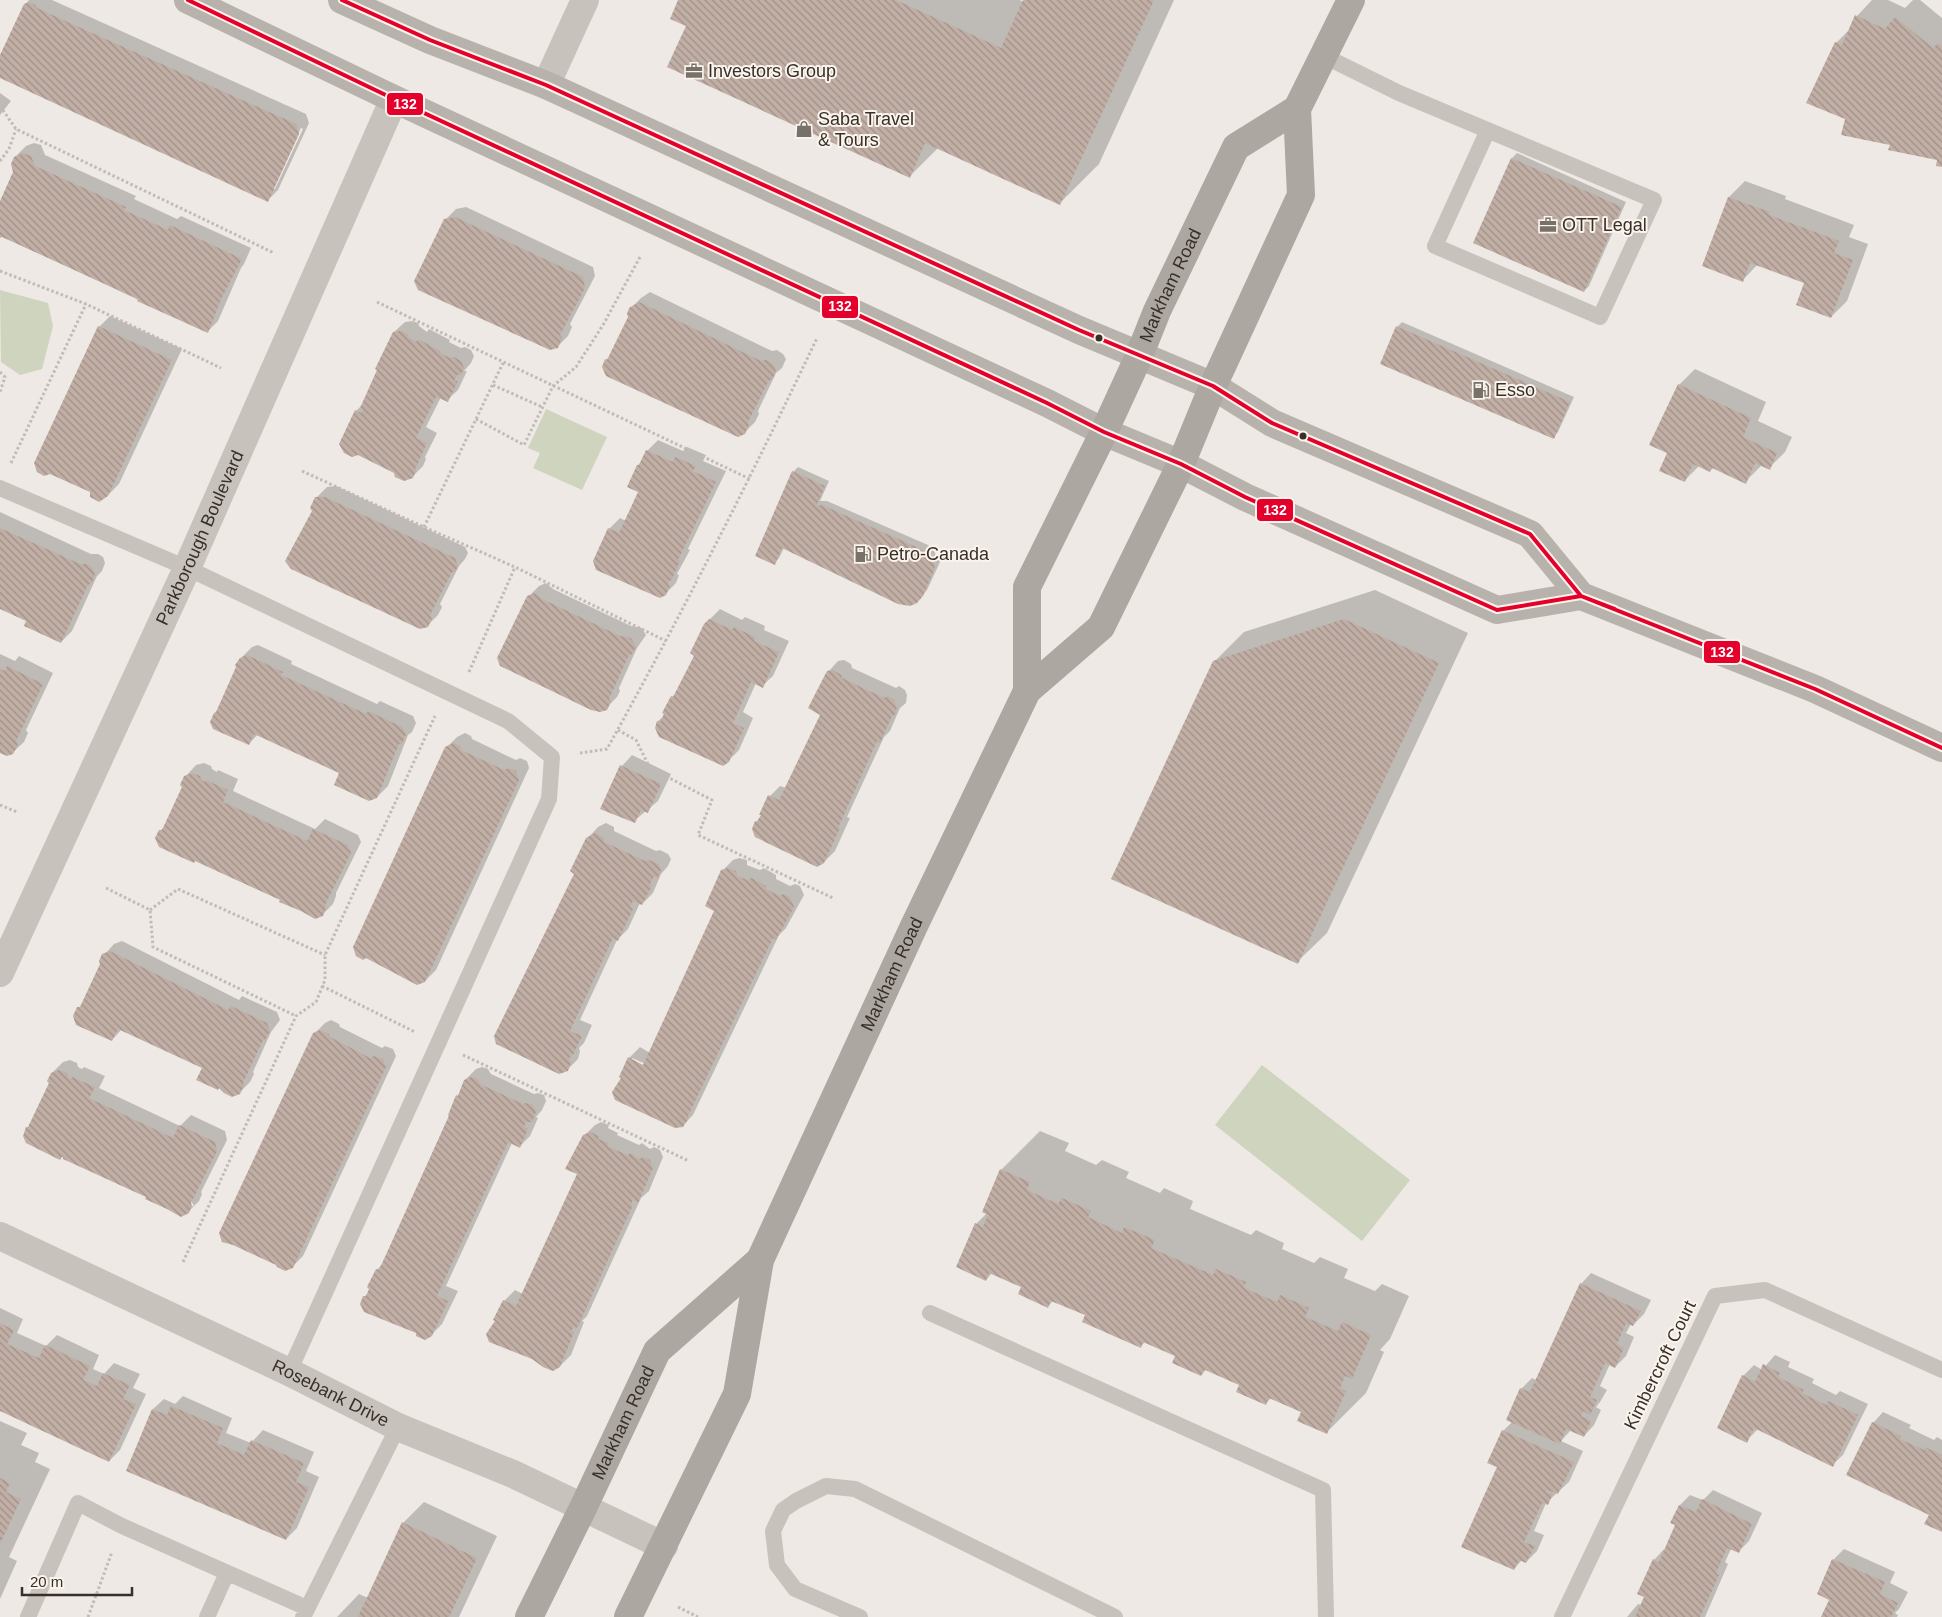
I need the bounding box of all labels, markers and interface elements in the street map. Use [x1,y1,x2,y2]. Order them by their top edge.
office icon: Investors Group [684,61,704,81]
place label: Investors Group [708,61,836,81]
line badge: 132 [386,92,424,116]
text: 132 [393,96,417,112]
place label: Saba Travel & Tours [818,109,914,150]
shop icon: Saba Travel & Tours [794,119,814,139]
office icon: OTT Legal [1538,215,1558,235]
place label: OTT Legal [1562,215,1647,235]
street label: Markham Road [1136,225,1205,345]
line badge: 132 [821,295,859,319]
text: 132 [828,298,852,314]
unlabelled marker [1094,333,1104,343]
fuel station icon: Esso [1471,380,1491,400]
place label: Esso [1495,380,1535,400]
unlabelled marker [1298,431,1308,441]
street label: Parkborough Boulevard [152,447,248,628]
line badge: 132 [1256,498,1294,522]
text: 132 [1263,502,1287,518]
fuel station icon: Petro-Canada [853,544,873,564]
place label: Petro-Canada [877,544,990,564]
line badge: 132 [1703,640,1741,664]
text: 132 [1710,644,1734,660]
street label: Markham Road [857,914,927,1034]
street label: Kimbercroft Court [1620,1297,1700,1433]
street label: Rosebank Drive [269,1356,392,1431]
street label: Markham Road [588,1363,659,1483]
scale bar [22,1564,132,1596]
text: 20 m [30,1573,63,1590]

